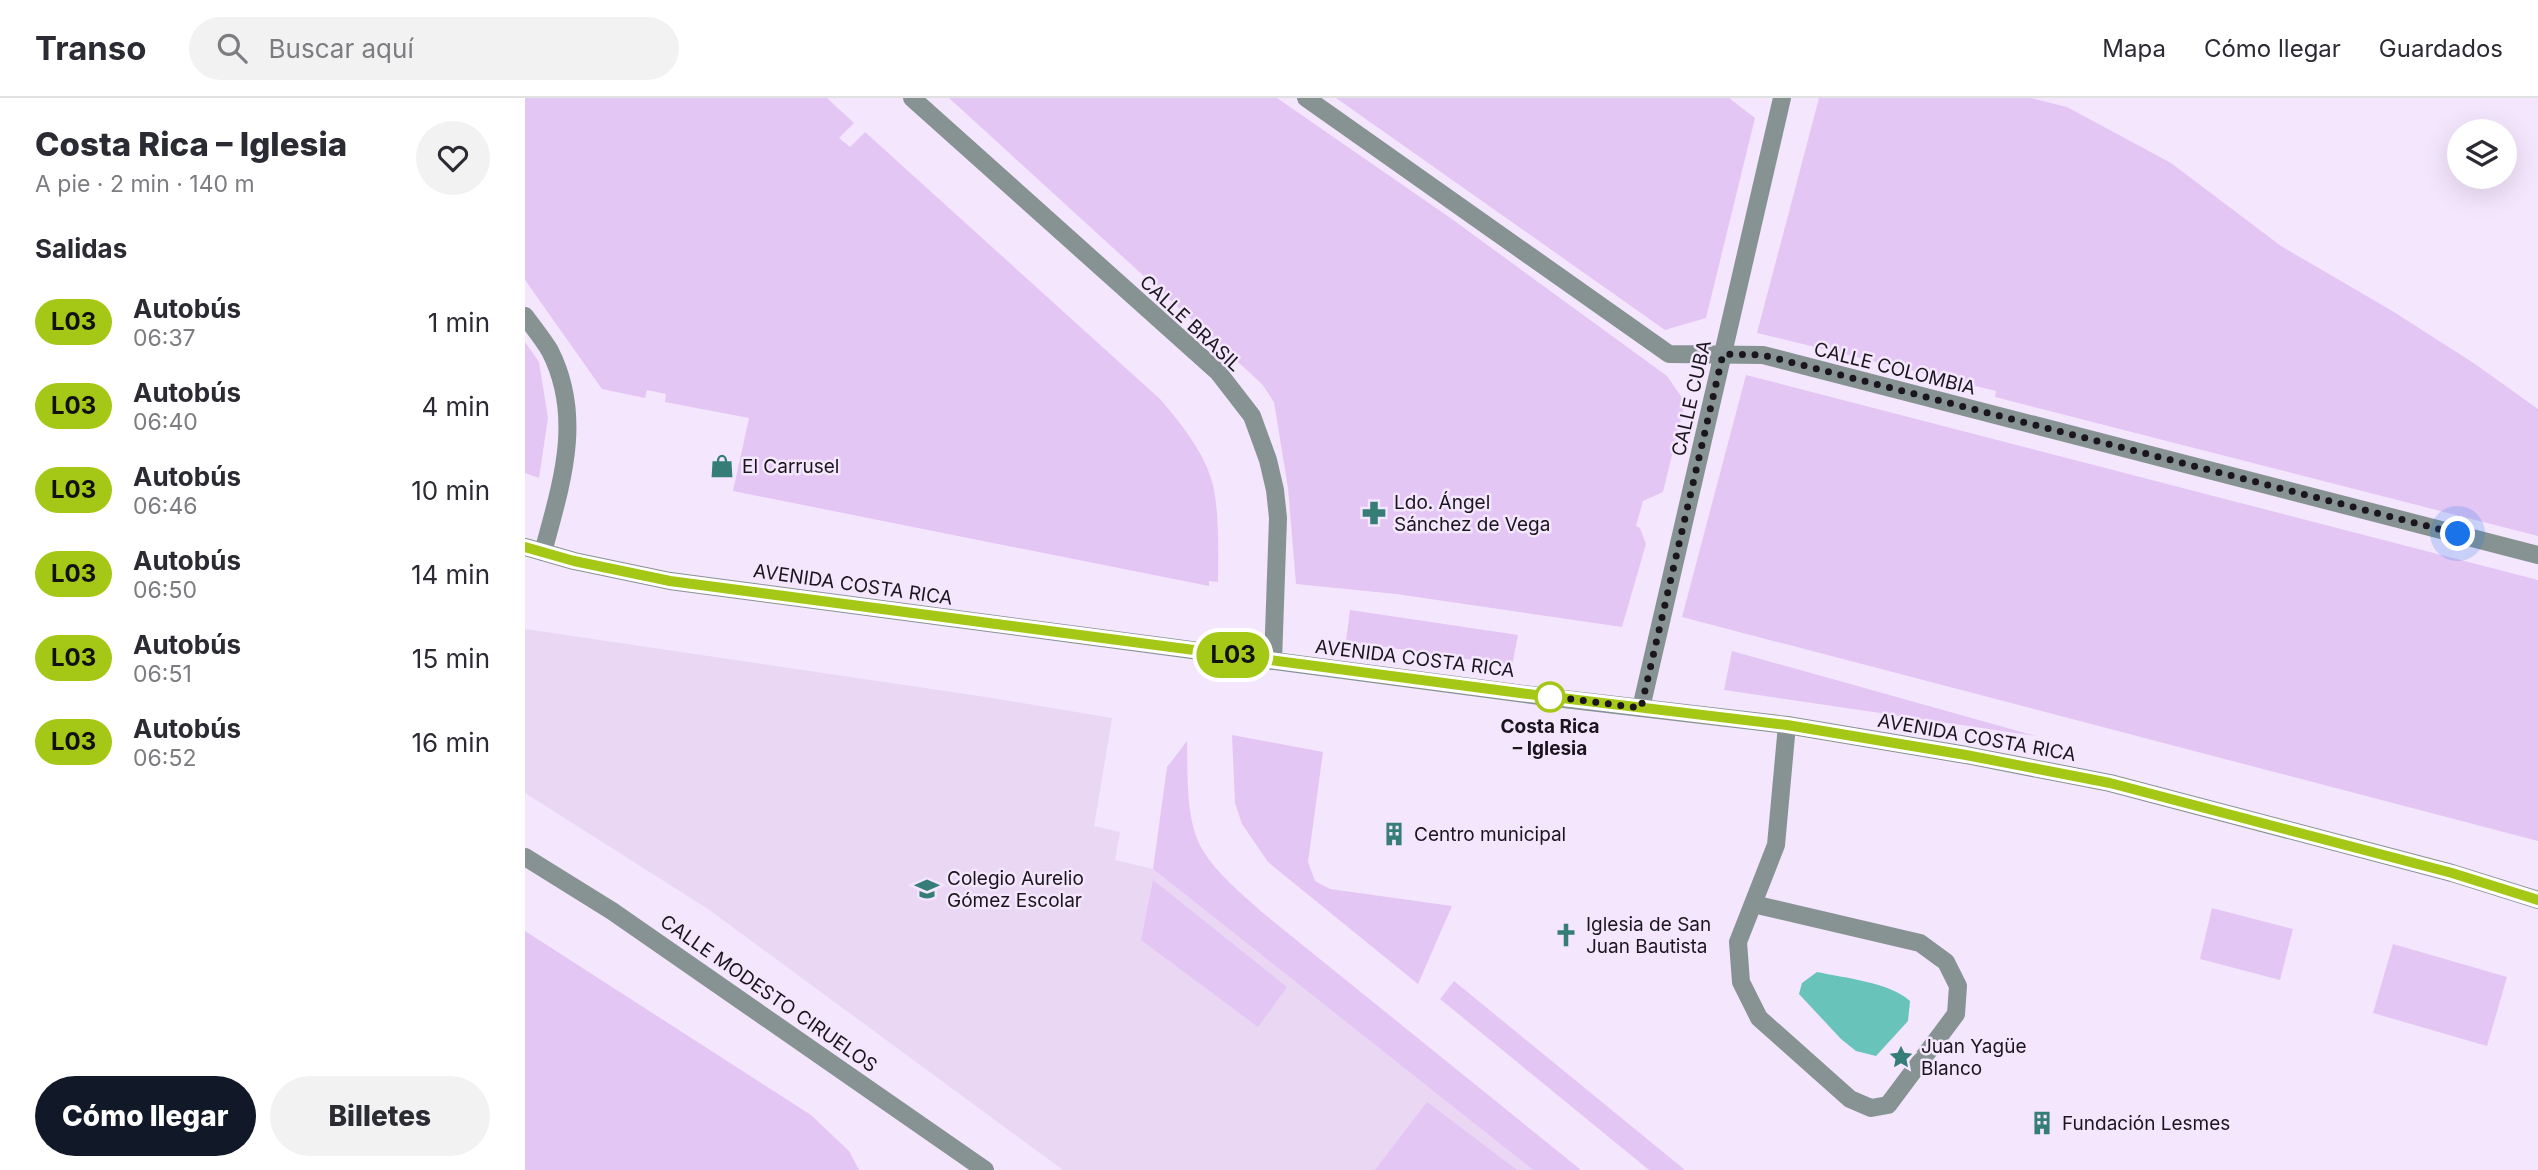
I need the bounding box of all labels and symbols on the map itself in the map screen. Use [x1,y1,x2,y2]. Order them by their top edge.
street label: CALLE BRASIL [1135,270,1246,376]
street label: CALLE COLOMBIA [1812,337,1978,400]
street label: CALLE CUBA [1667,338,1716,458]
shop icon: El Carrusel [708,452,736,480]
place label: El Carrusel [742,455,839,478]
place label: Ldo. Ángel Sánchez de Vega [1394,490,1550,536]
pharmacy icon: Ldo. Ángel Sánchez de Vega [1360,499,1388,527]
your location [2440,516,2475,551]
street label: AVENIDA COSTA RICA [752,559,954,610]
line badge: L03 [1193,632,1273,678]
street label: AVENIDA COSTA RICA [1314,635,1516,682]
marker: Costa Rica – Iglesia [1535,682,1565,712]
street label: AVENIDA COSTA RICA [1876,709,2078,766]
place label: Costa Rica – Iglesia [1501,715,1599,760]
building icon: Centro municipal [1380,820,1408,848]
place label: Centro municipal [1414,823,1566,846]
place label: Colegio Aurelio Gómez Escolar [947,867,1084,912]
school or university icon: Colegio Aurelio Gómez Escolar [913,875,941,903]
street label: CALLE MODESTO CIRUELOS [656,910,881,1077]
place label: Iglesia de San Juan Bautista [1586,913,1711,958]
church icon: Iglesia de San Juan Bautista [1552,921,1580,949]
place label: Juan Yagüe Blanco [1921,1035,2027,1080]
place icon: Juan Yagüe Blanco [1887,1043,1915,1071]
building icon: Fundación Lesmes [2028,1109,2056,1137]
place label: Fundación Lesmes [2062,1112,2230,1135]

